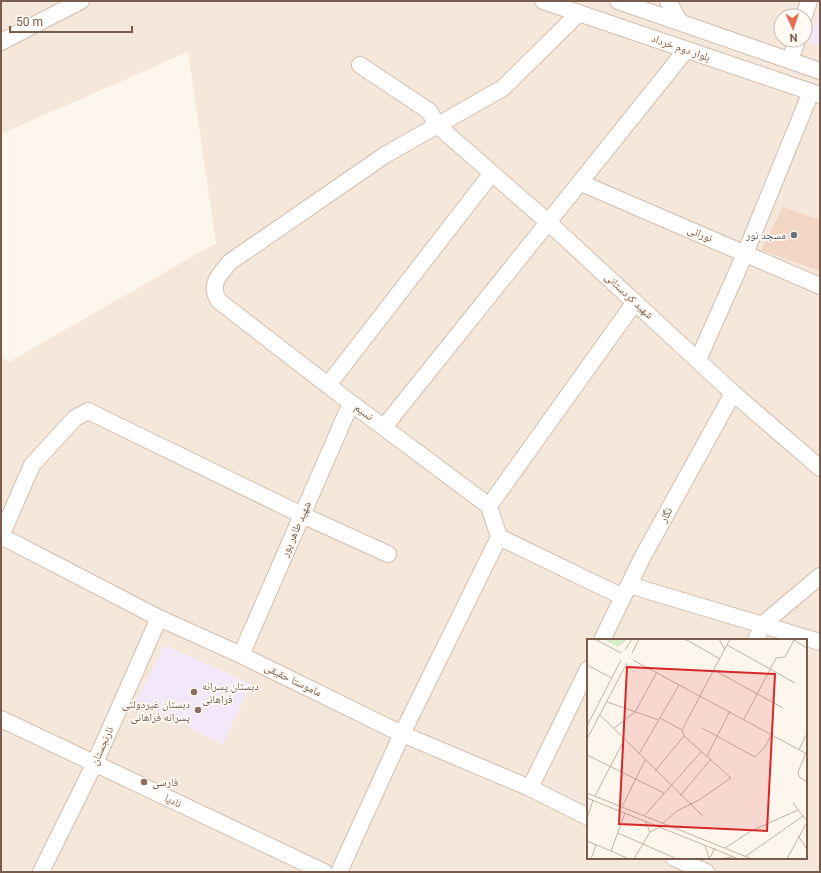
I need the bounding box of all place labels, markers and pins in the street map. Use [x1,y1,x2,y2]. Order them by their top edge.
place label: مسجد نور [745,229,786,242]
marker: مسجد نور [789,230,799,240]
place label: دبستان پسرانه فراهانی [202,680,259,706]
marker: دبستان پسرانه فراهانی [189,687,199,697]
place label: دبستان غیردولتی پسرانه فراهانی [122,698,190,724]
marker: دبستان غیردولتی پسرانه فراهانی [193,705,203,715]
place label: فارسی [152,776,179,789]
marker: فارسی [139,777,149,787]

